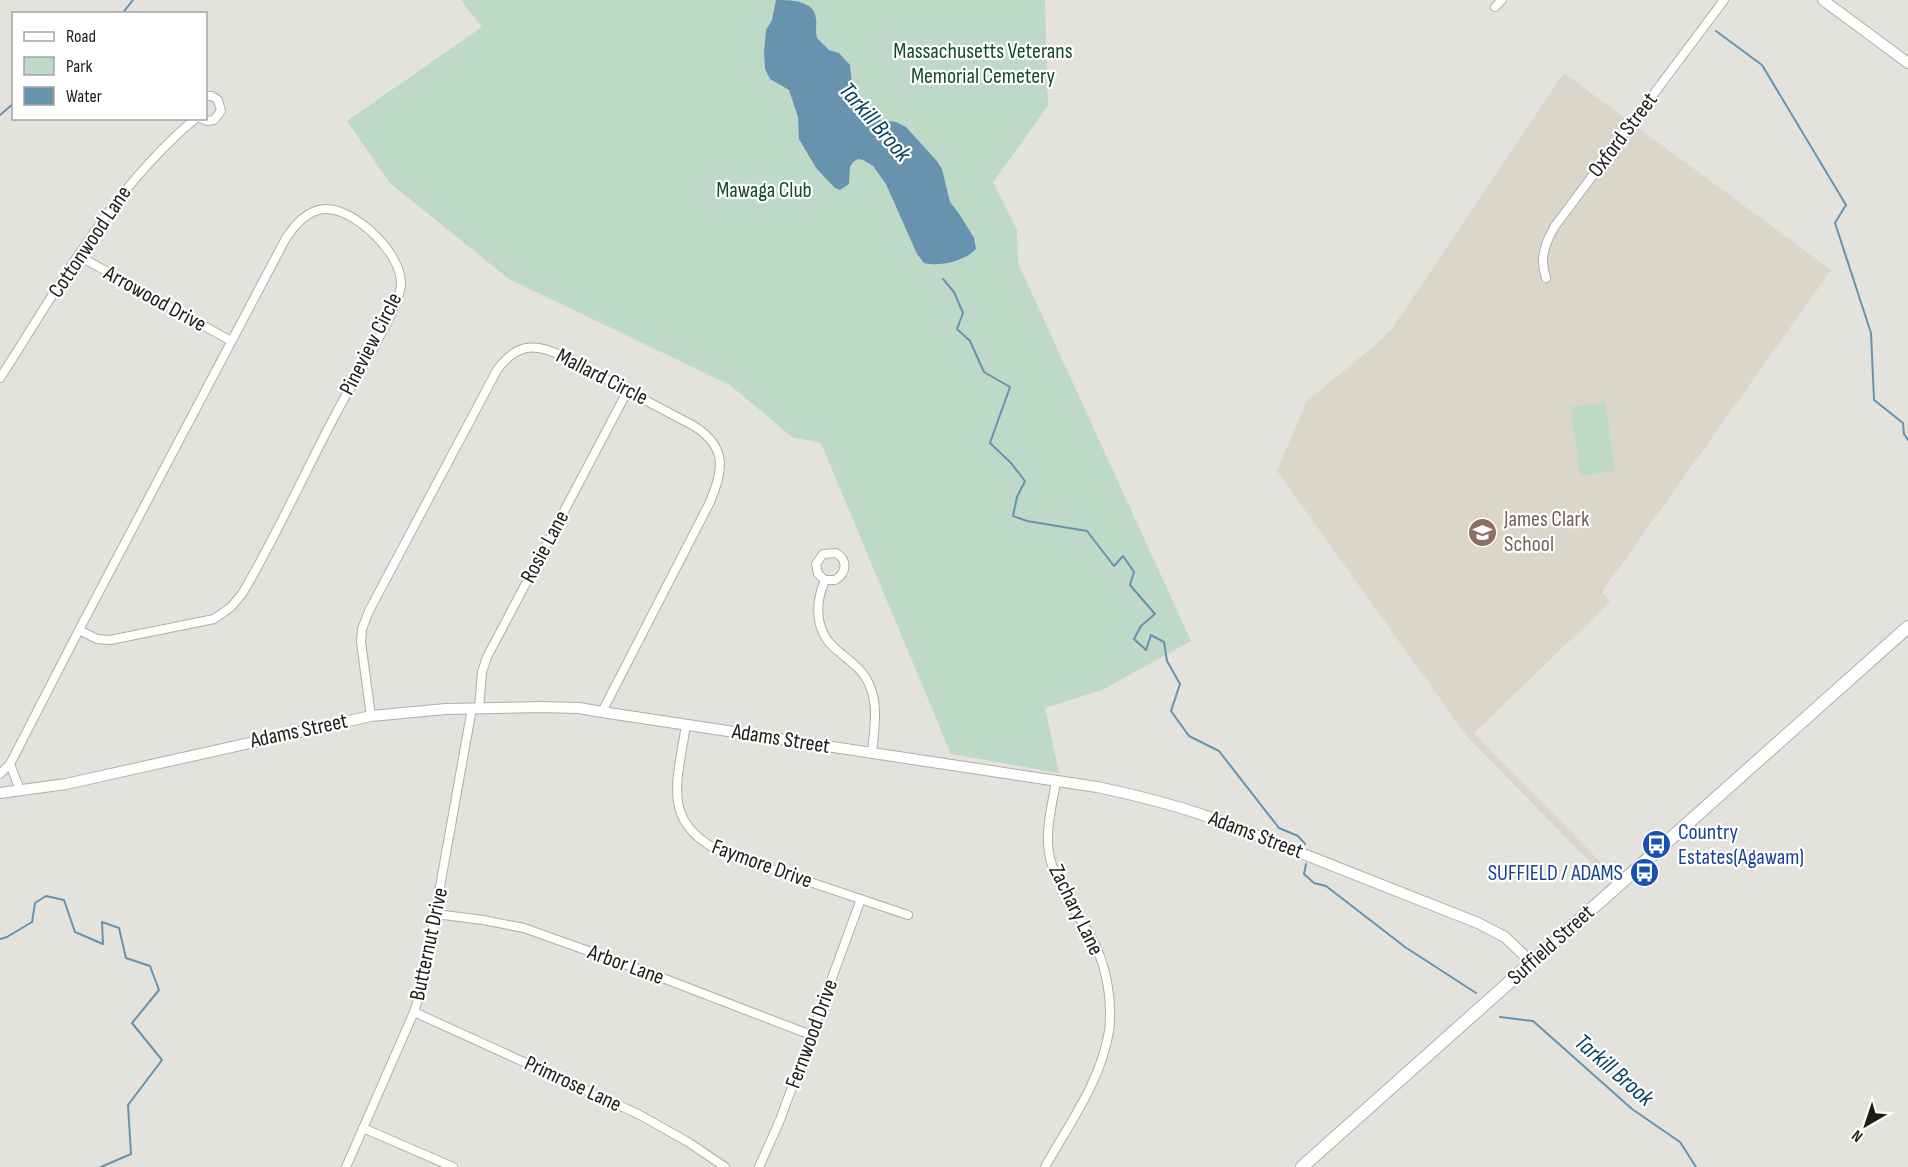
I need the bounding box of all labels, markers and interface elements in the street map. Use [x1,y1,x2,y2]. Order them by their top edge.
legend [12,12,207,120]
text: Road [66,26,96,47]
park label: Massachusetts Veterans Memorial Cemetery [893,38,1073,90]
text: Park [66,56,92,77]
water label: Tarkill Brook [833,76,918,168]
text: Water [66,86,102,107]
street label: Oxford Street [1582,87,1664,183]
park label: Mawaga Club [716,177,812,204]
street label: Cottonwood Lane [43,181,137,303]
street label: Arrowood Drive [98,259,211,338]
street label: Pineview Circle [334,288,408,400]
street label: Mallard Circle [552,342,652,412]
street label: Rosie Lane [515,506,575,588]
place label: James Clark School [1503,506,1590,558]
school or university icon: James Clark School [1467,516,1499,548]
street label: Adams Street [247,707,350,755]
street label: Adams Street [729,718,832,760]
street label: Adams Street [1204,804,1307,865]
place label: Country Estates(Agawam) [1678,819,1804,871]
bus stop icon: Country Estates(Agawam) [1641,829,1673,861]
street label: Faymore Drive [708,833,816,895]
bus stop icon: SUFFIELD / ADAMS [1628,857,1660,889]
street label: Zachary Lane [1043,860,1109,960]
place label: SUFFIELD / ADAMS [1488,860,1623,887]
street label: Butternut Drive [404,885,454,1003]
street label: Suffield Street [1502,899,1600,991]
street label: Arbor Lane [583,938,668,991]
street label: Fernwood Drive [780,976,844,1092]
water label: Tarkill Brook [1568,1028,1660,1113]
street label: Primrose Lane [520,1050,626,1118]
north arrow [1836,1095,1896,1155]
text: N [1848,1125,1867,1146]

